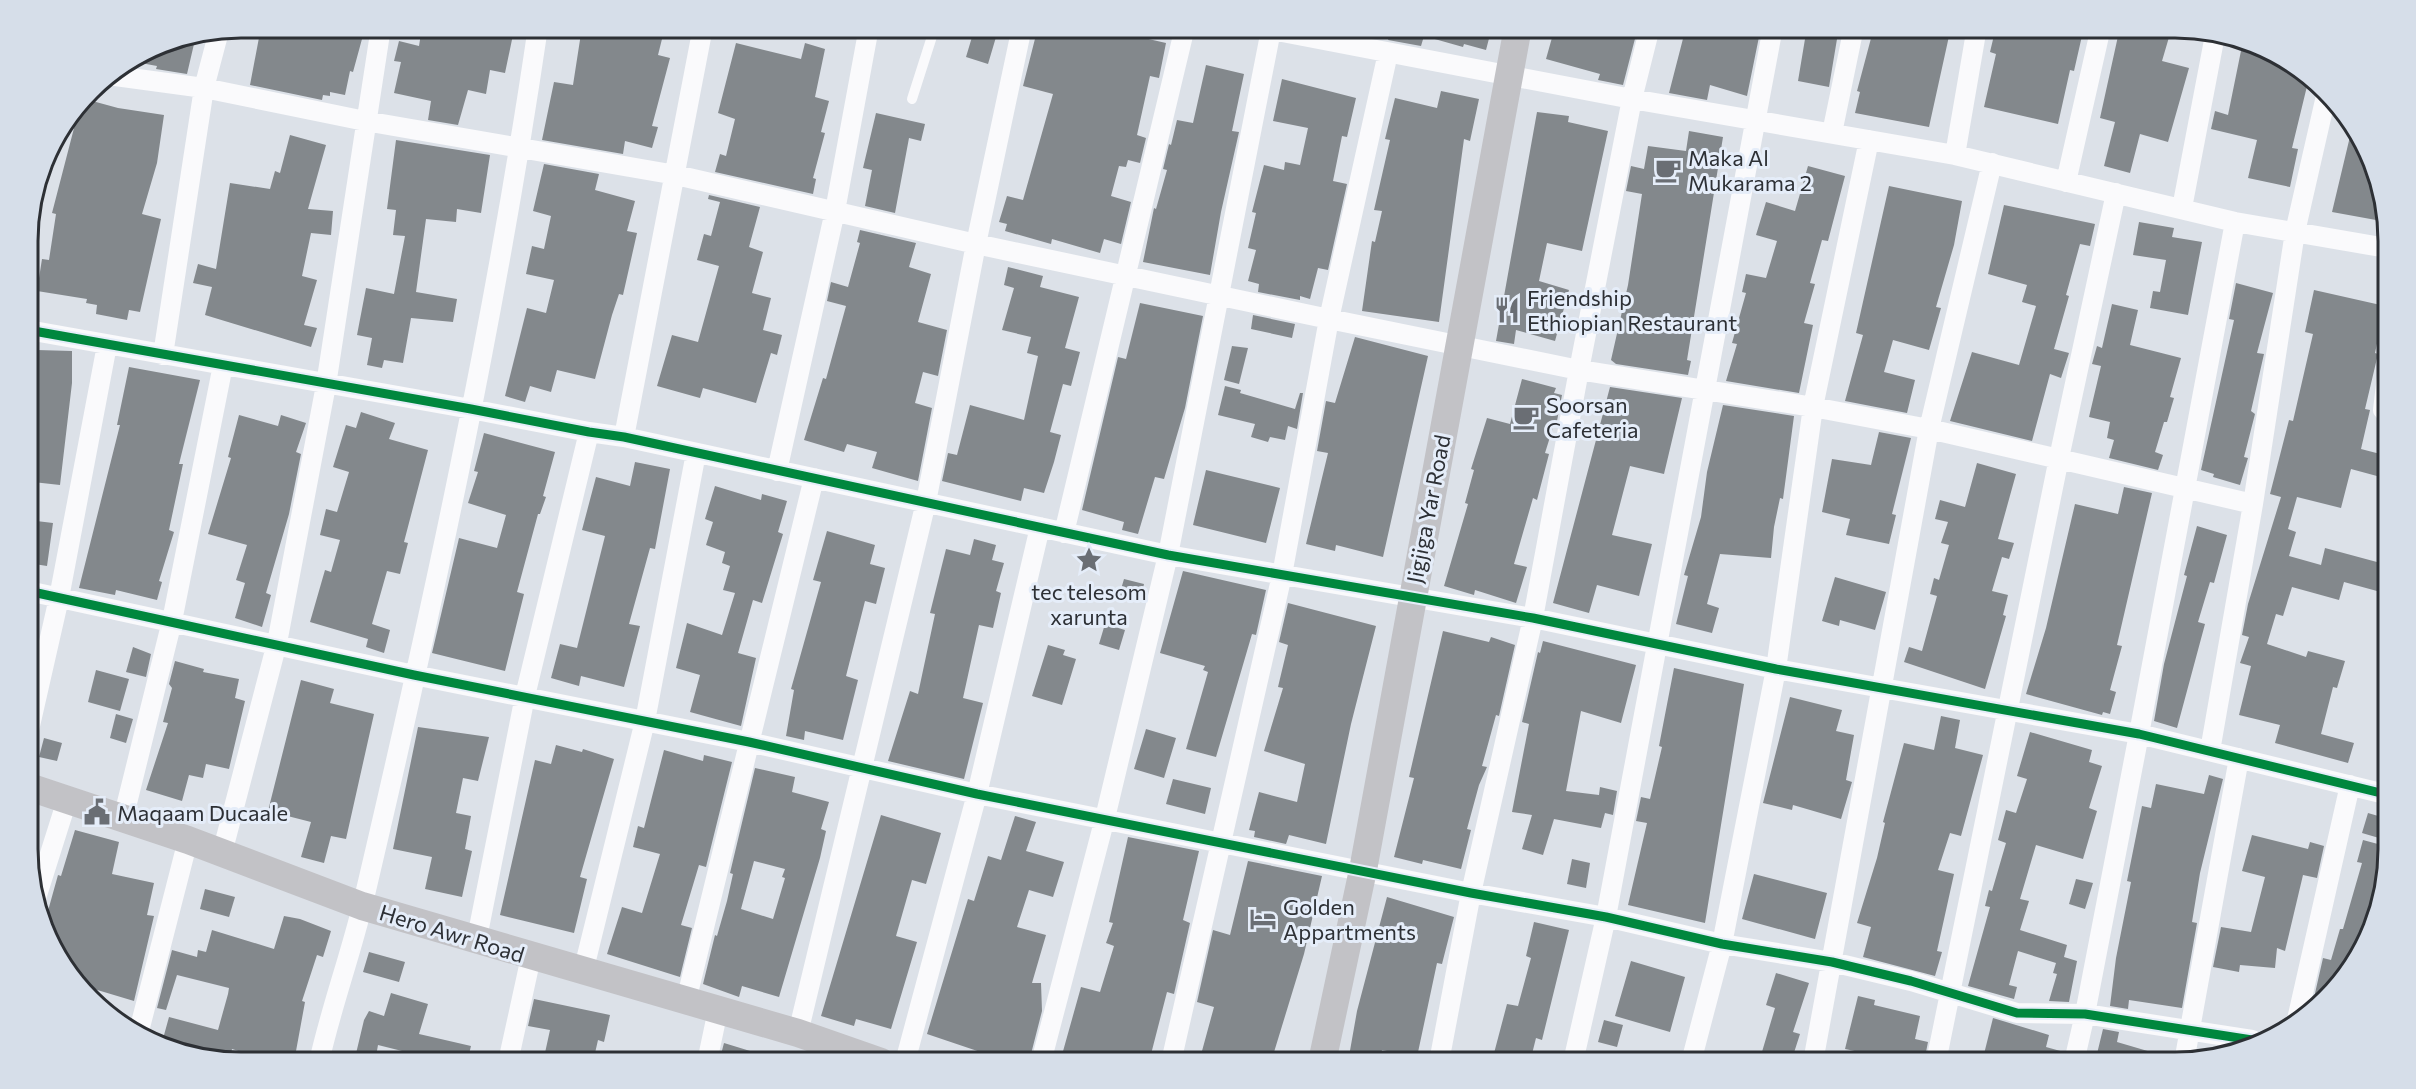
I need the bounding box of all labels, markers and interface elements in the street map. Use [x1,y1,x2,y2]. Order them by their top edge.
place label: Maka Al Mukarama 2 [1688,144,1812,196]
cafe icon: Maka Al Mukarama 2 [1653,155,1683,185]
place label: Friendship Ethiopian Restaurant [1527,284,1737,336]
restaurant icon: Friendship Ethiopian Restaurant [1492,295,1522,325]
place label: Soorsan Cafeteria [1546,391,1639,443]
cafe icon: Soorsan Cafeteria [1511,402,1541,432]
street label: Jigjiga Yar Road [1400,432,1456,586]
place icon: tec telesom xarunta [1074,545,1104,575]
place label: tec telesom xarunta [1031,578,1147,630]
public building icon: Maqaam Ducaale [82,797,112,827]
place label: Maqaam Ducaale [117,799,288,826]
place label: Golden Appartments [1283,893,1416,945]
street label: Hero Awr Road [376,898,528,968]
hotel icon: Golden Appartments [1248,904,1278,934]

